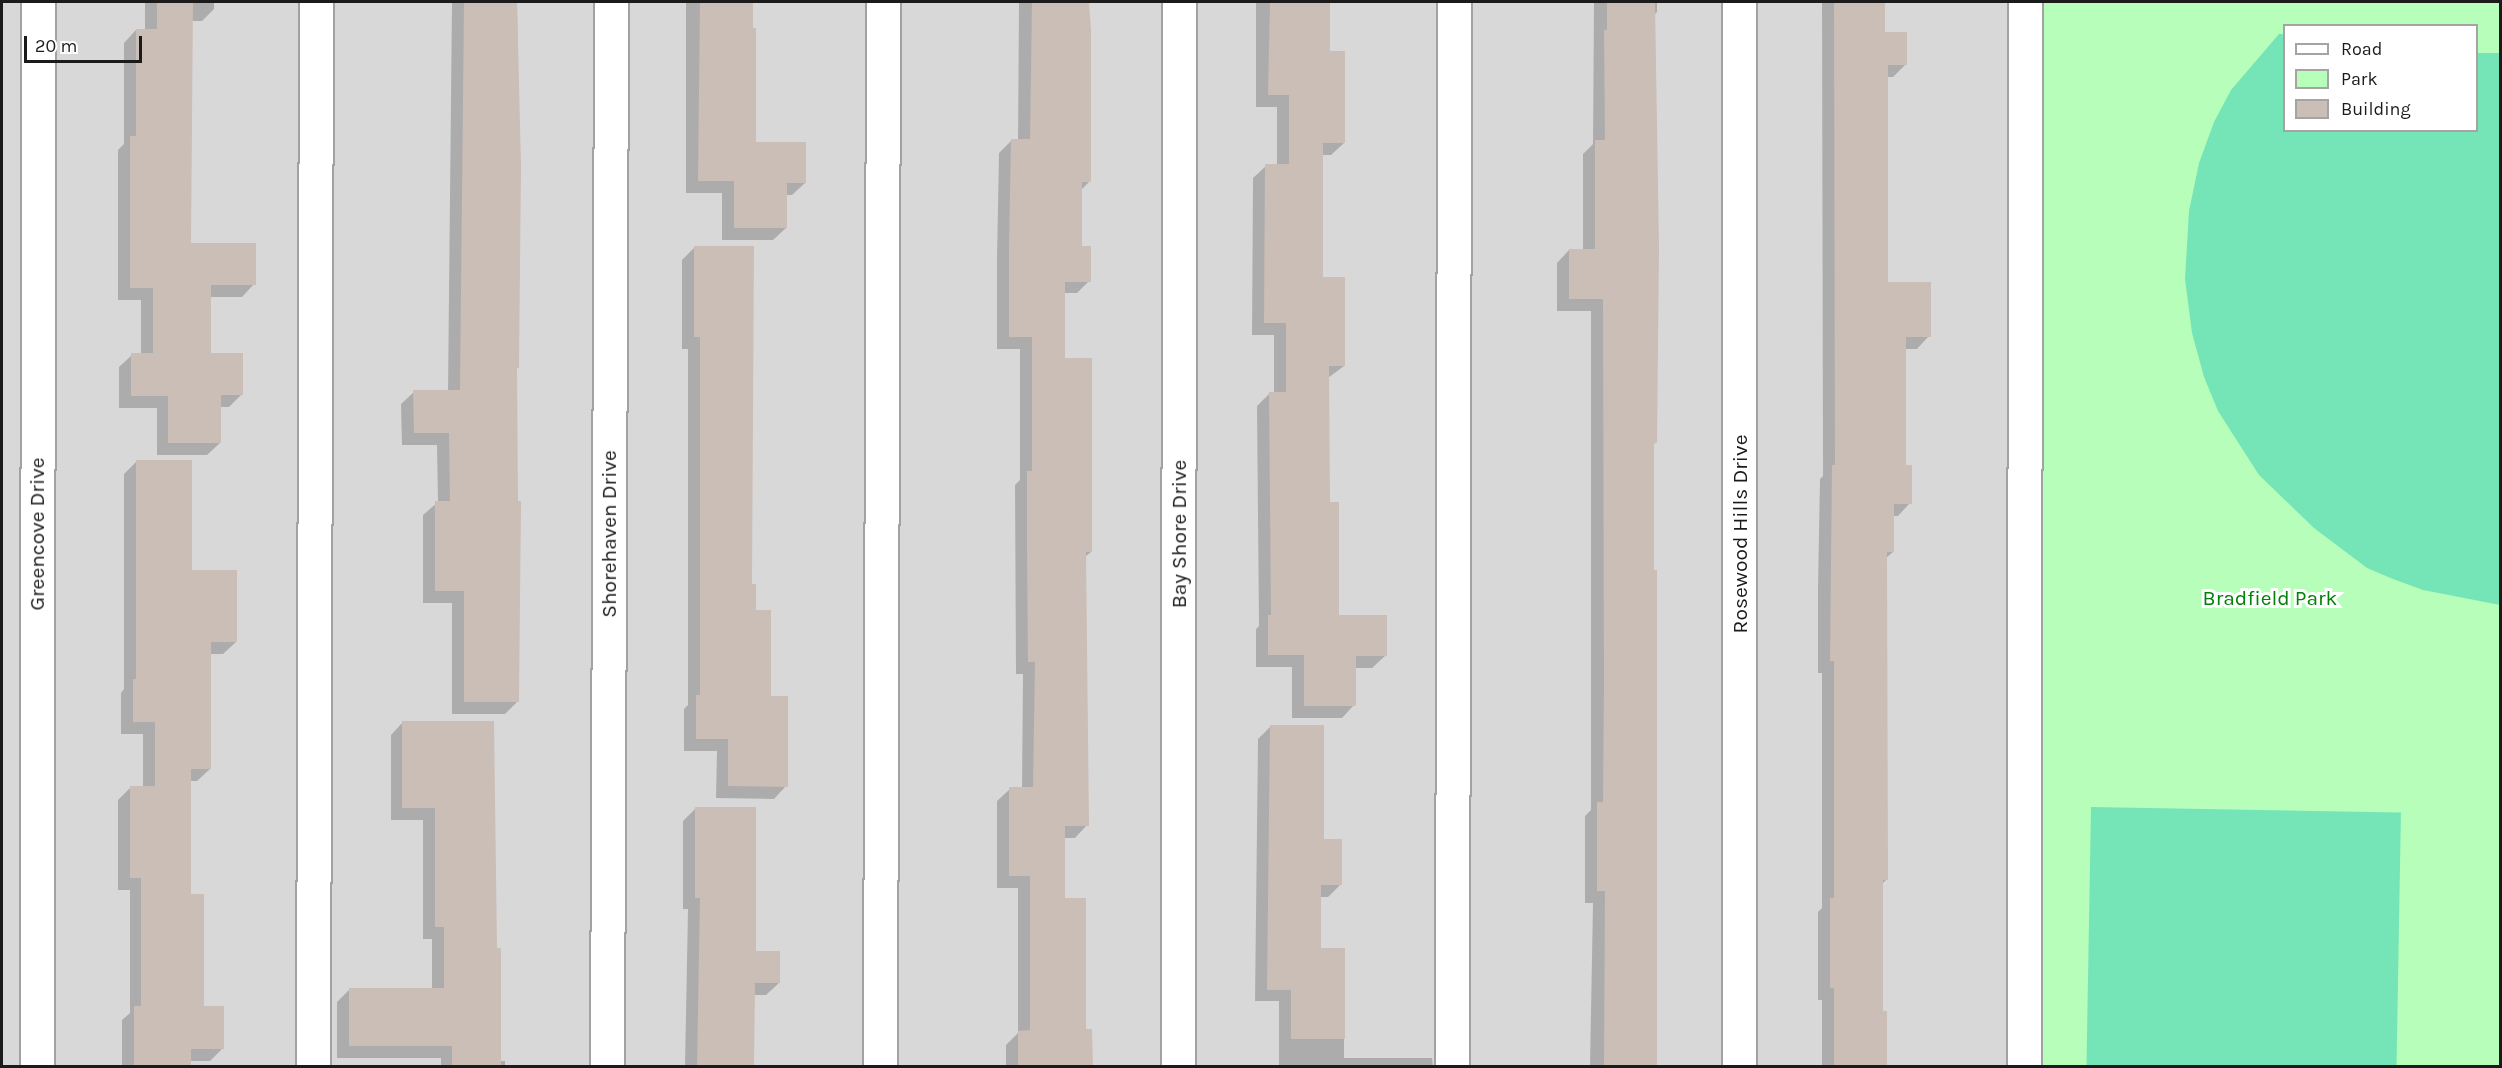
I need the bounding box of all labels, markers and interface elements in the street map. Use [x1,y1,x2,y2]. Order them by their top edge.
scale bar [27,24,146,62]
legend [2283,24,2478,132]
text: 20 m [35,35,77,57]
text: Road [2341,38,2382,60]
text: Park [2341,68,2378,90]
text: Building [2341,98,2411,120]
street label: Rosewood Hills Drive [1727,435,1753,633]
street label: Shorehaven Drive [596,450,622,618]
street label: Greencove Drive [24,457,50,611]
street label: Bay Shore Drive [1166,460,1192,608]
park label: Bradfield Park [2203,585,2337,611]

